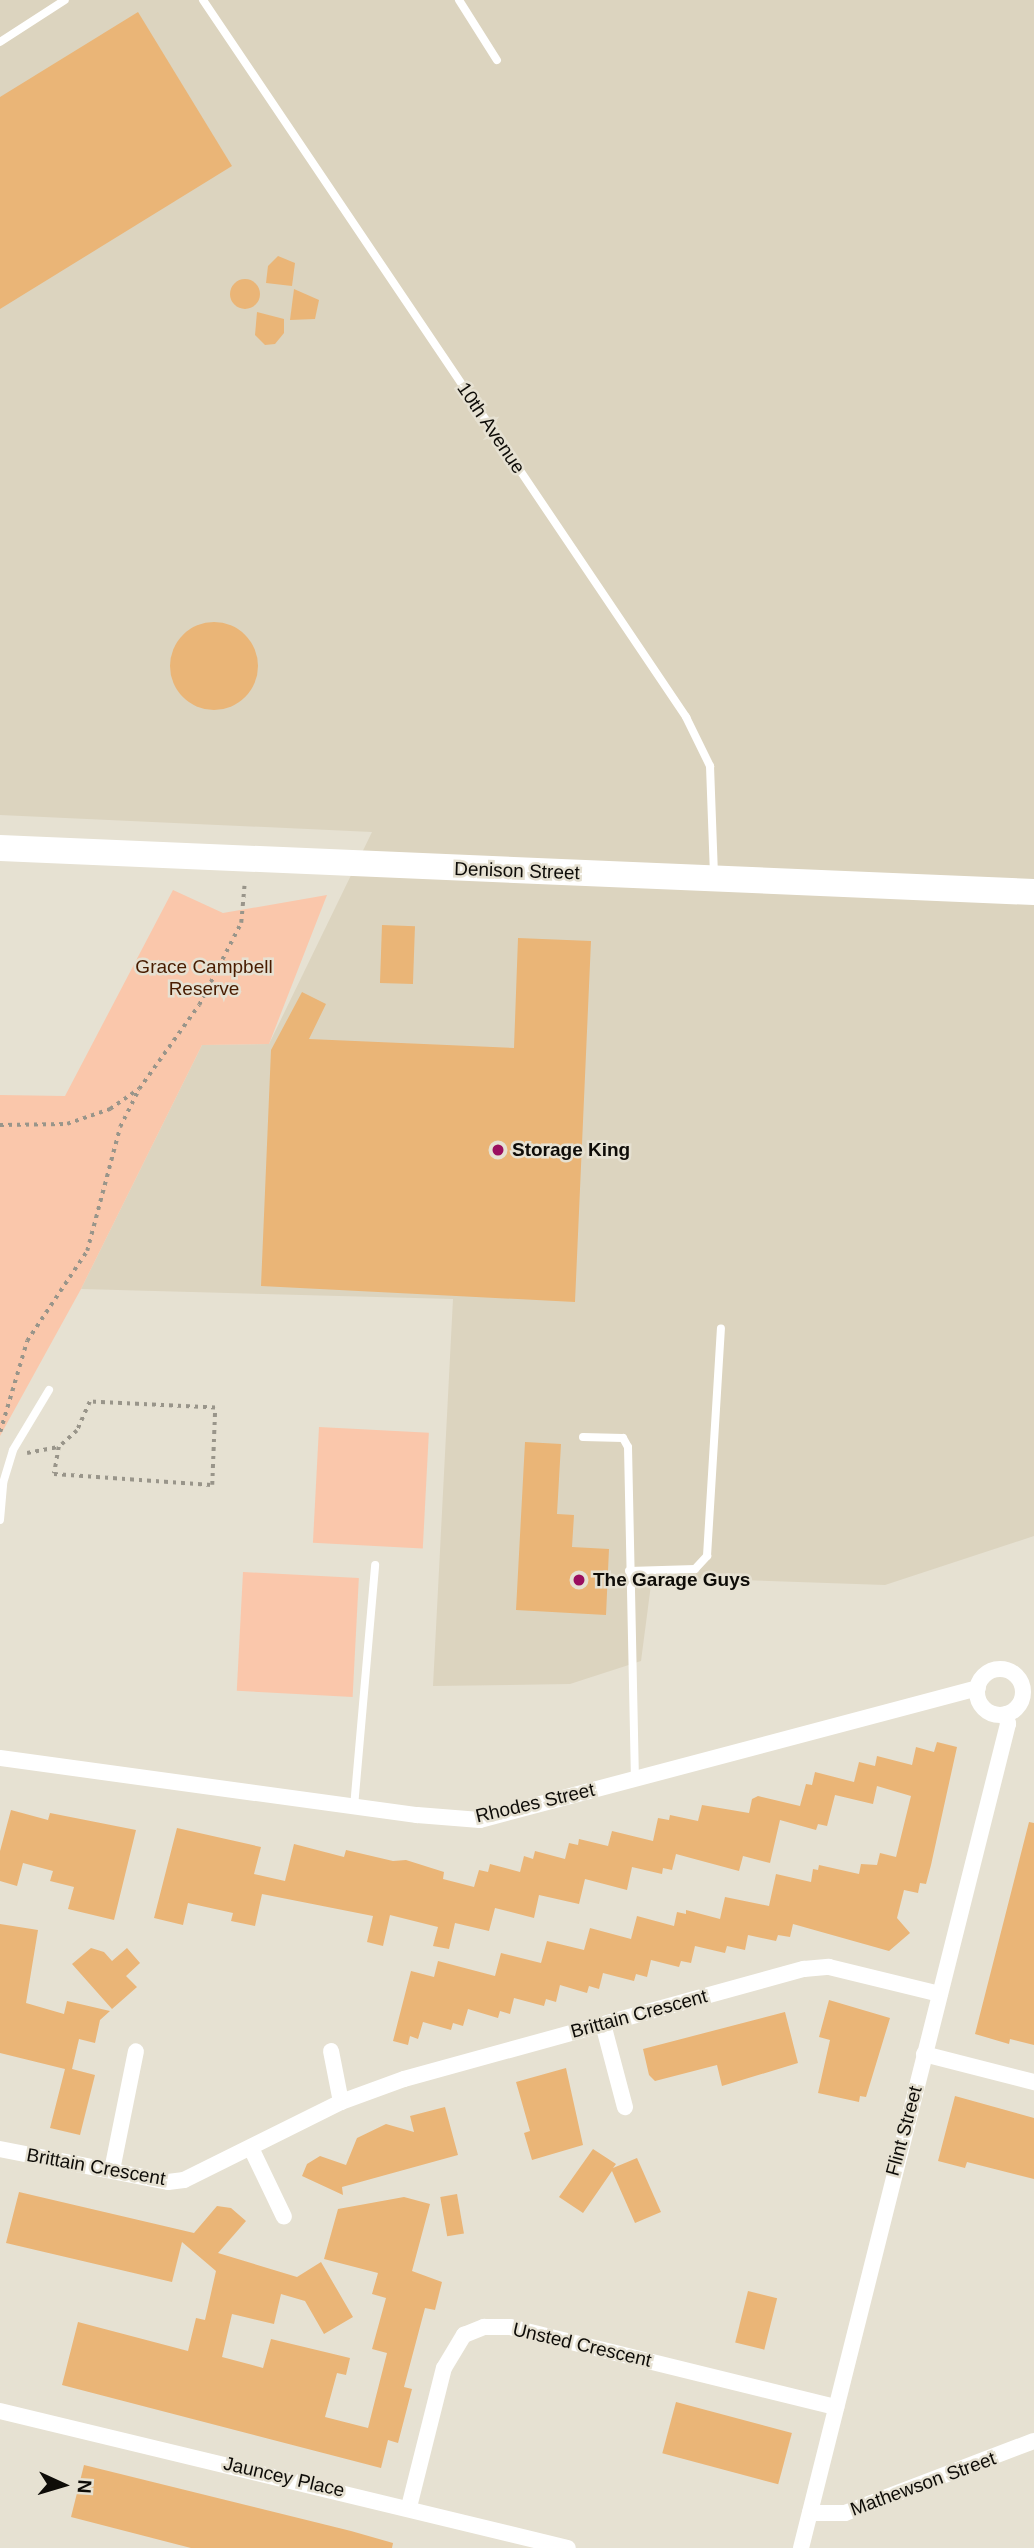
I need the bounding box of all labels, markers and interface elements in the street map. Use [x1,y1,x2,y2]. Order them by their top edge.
street label: 10th Avenue [452,378,530,478]
street label: Denison Street [454,857,580,885]
park label: Grace Campbell Reserve [135,956,273,1000]
place label: Storage King [512,1139,630,1161]
marker: Storage King [490,1142,506,1158]
place label: The Garage Guys [593,1569,750,1591]
marker: The Garage Guys [571,1572,587,1588]
street label: Rhodes Street [473,1778,597,1828]
street label: Brittain Crescent [568,1985,710,2043]
street label: Flint Street [881,2084,927,2178]
street label: Brittain Crescent [25,2144,167,2190]
street label: Unsted Crescent [510,2318,654,2372]
street label: Mathewson Street [847,2447,999,2521]
north arrow [28,2450,98,2520]
street label: Jauncey Place [221,2452,347,2502]
text: N [73,2479,95,2494]

